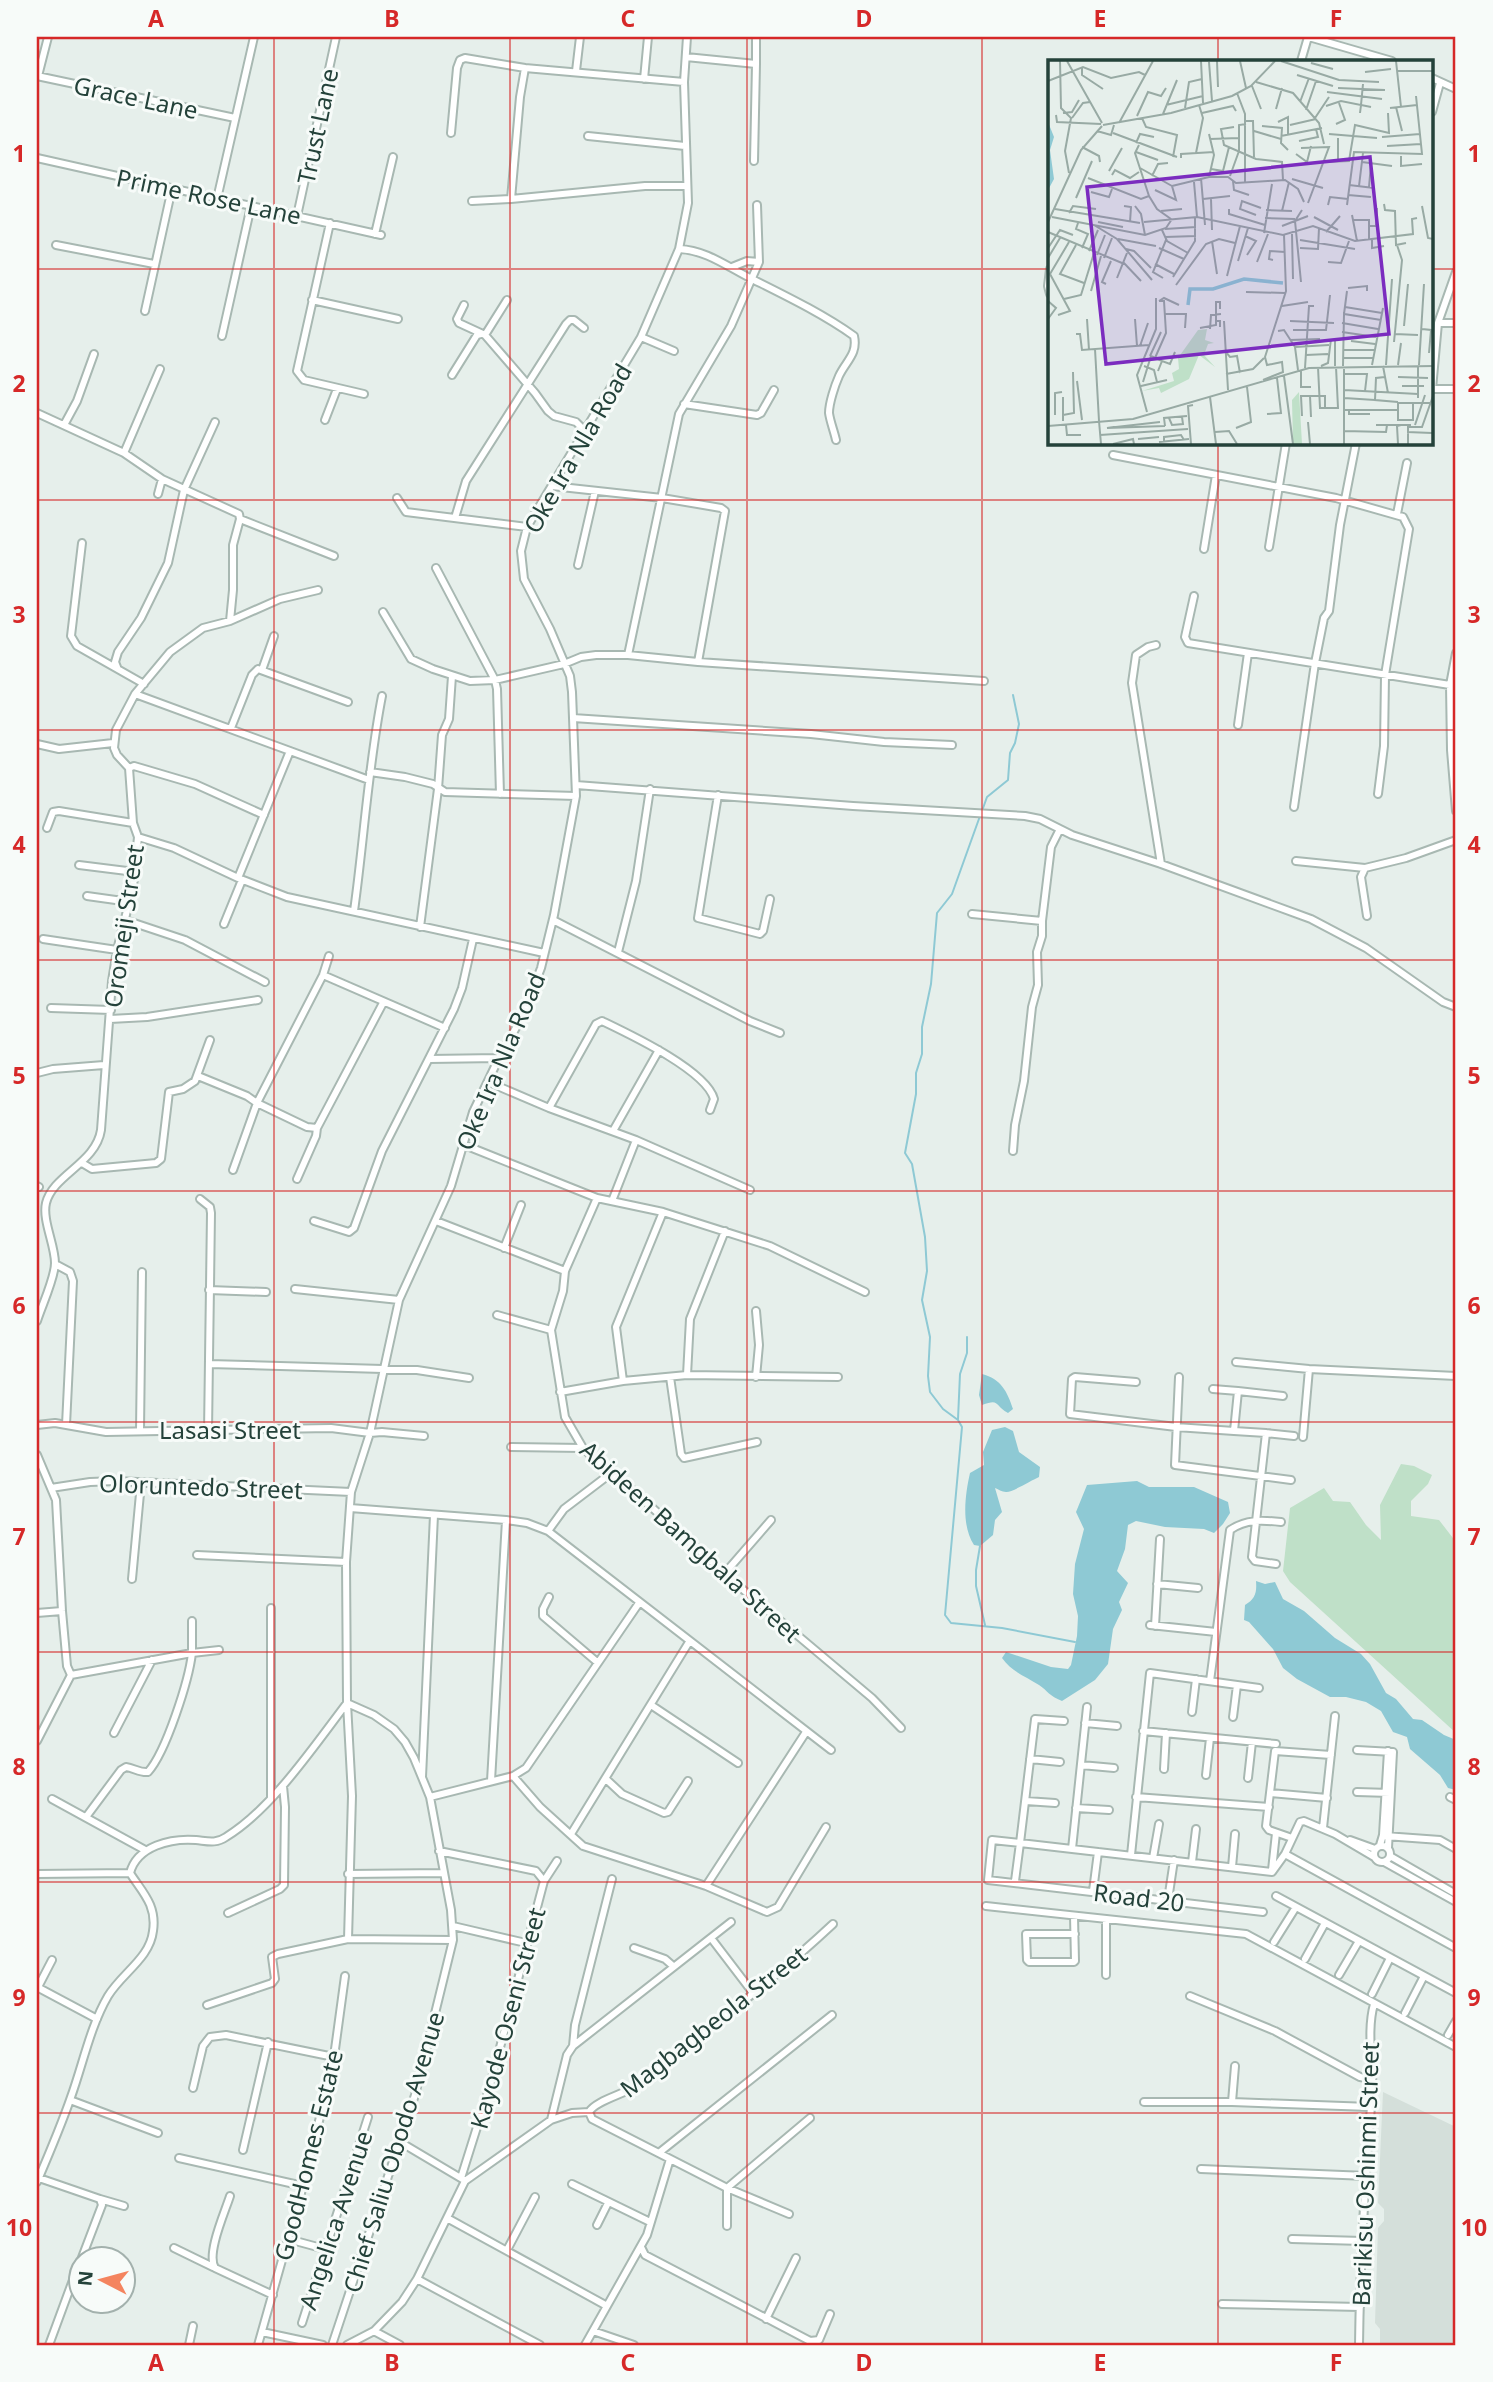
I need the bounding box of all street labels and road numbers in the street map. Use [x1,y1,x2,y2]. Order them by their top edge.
street label: Trust Lane [289,65,345,187]
street label: Grace Lane [71,68,201,126]
street label: Prime Rose Lane [114,160,304,232]
street label: Oke Ira Nla Road [515,357,639,539]
street label: Oromeji Street [95,842,151,1010]
street label: Oke Ira Nla Road [448,967,552,1155]
street label: Lasasi Street [159,1413,301,1446]
street label: Abideen Bamgbala Street [573,1433,809,1649]
street label: Oloruntedo Street [99,1466,304,1506]
street label: Road 20 [1092,1875,1186,1919]
street label: Kayode Oseni Street [462,1903,552,2132]
street label: Magbagbeola Street [613,1937,814,2104]
street label: Chief Saliu Obodo Avenue [335,2007,451,2297]
street label: Barikisu Oshinmi Street [1344,2041,1386,2307]
street label: GoodHomes Estate [266,2046,350,2264]
street label: Angelica Avenue [291,2126,379,2314]

